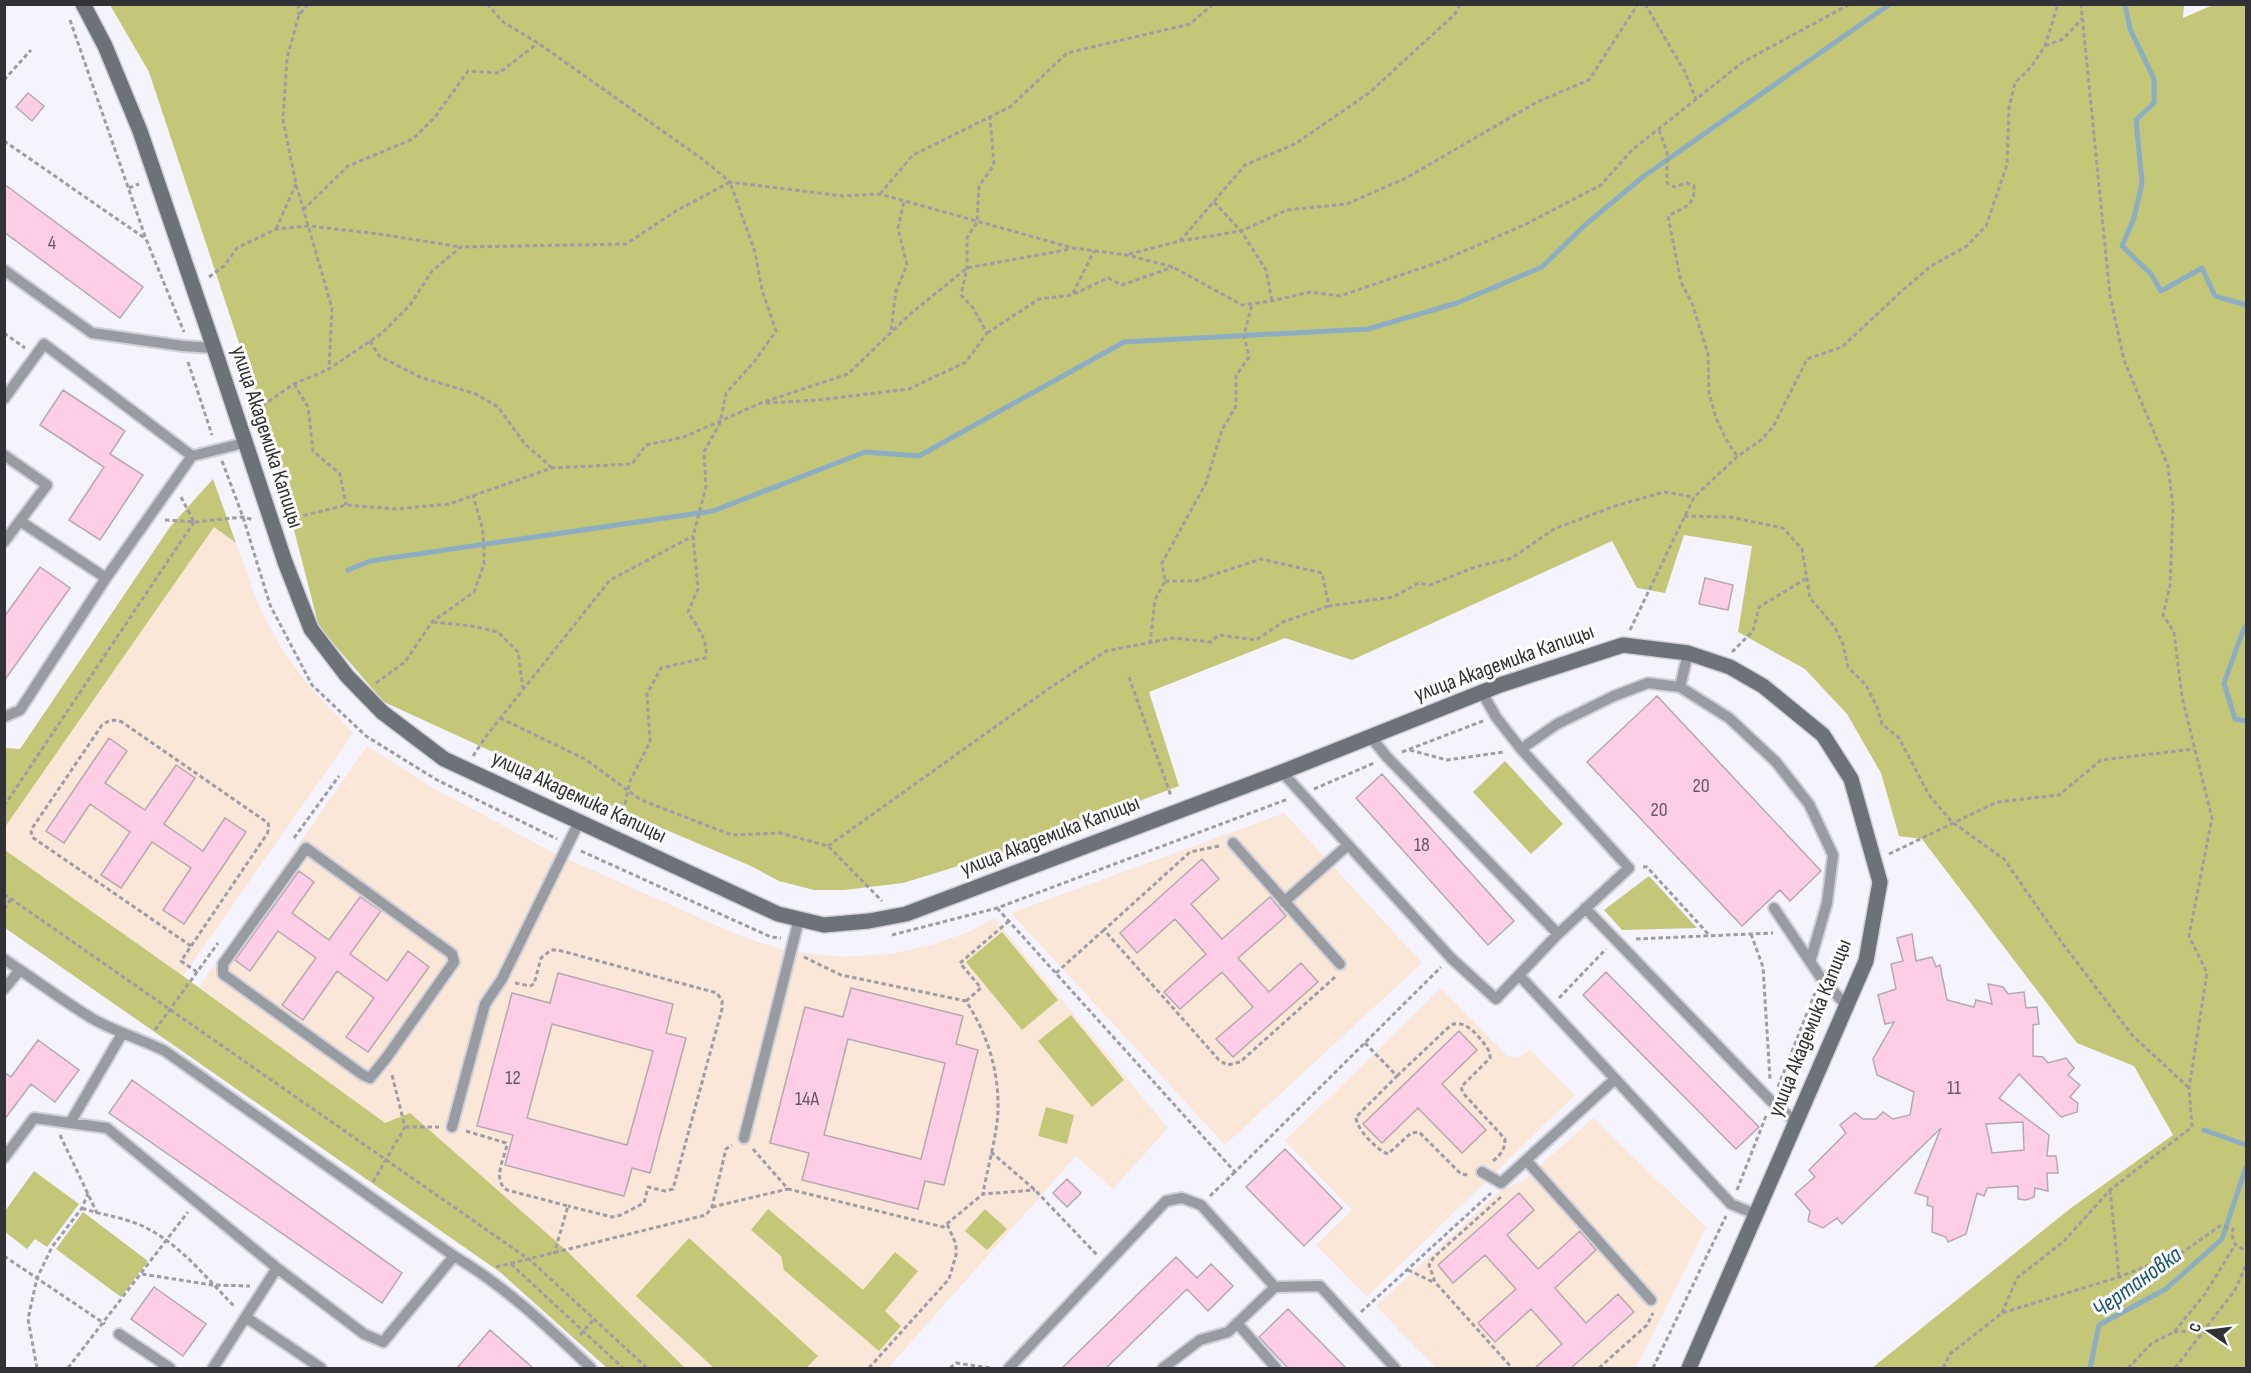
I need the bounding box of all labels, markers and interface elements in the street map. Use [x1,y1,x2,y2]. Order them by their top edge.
house number: 4 [48,231,56,255]
street label: улица Академика Капицы [225,343,309,531]
street label: улица Академика Капицы [1410,618,1598,708]
street label: улица Академика Капицы [487,745,671,849]
house number: 20 [1692,774,1710,798]
street label: улица Академика Капицы [957,789,1143,883]
house number: 20 [1650,798,1668,822]
house number: 18 [1414,833,1430,857]
street label: улица Академика Капицы [1762,935,1858,1121]
house number: 12 [505,1066,521,1090]
house number: 11 [1947,1076,1961,1100]
house number: 14А [795,1087,819,1111]
water label: Чертановка [2087,1240,2187,1324]
north arrow [2179,1301,2239,1361]
text: С [2186,1321,2206,1334]

